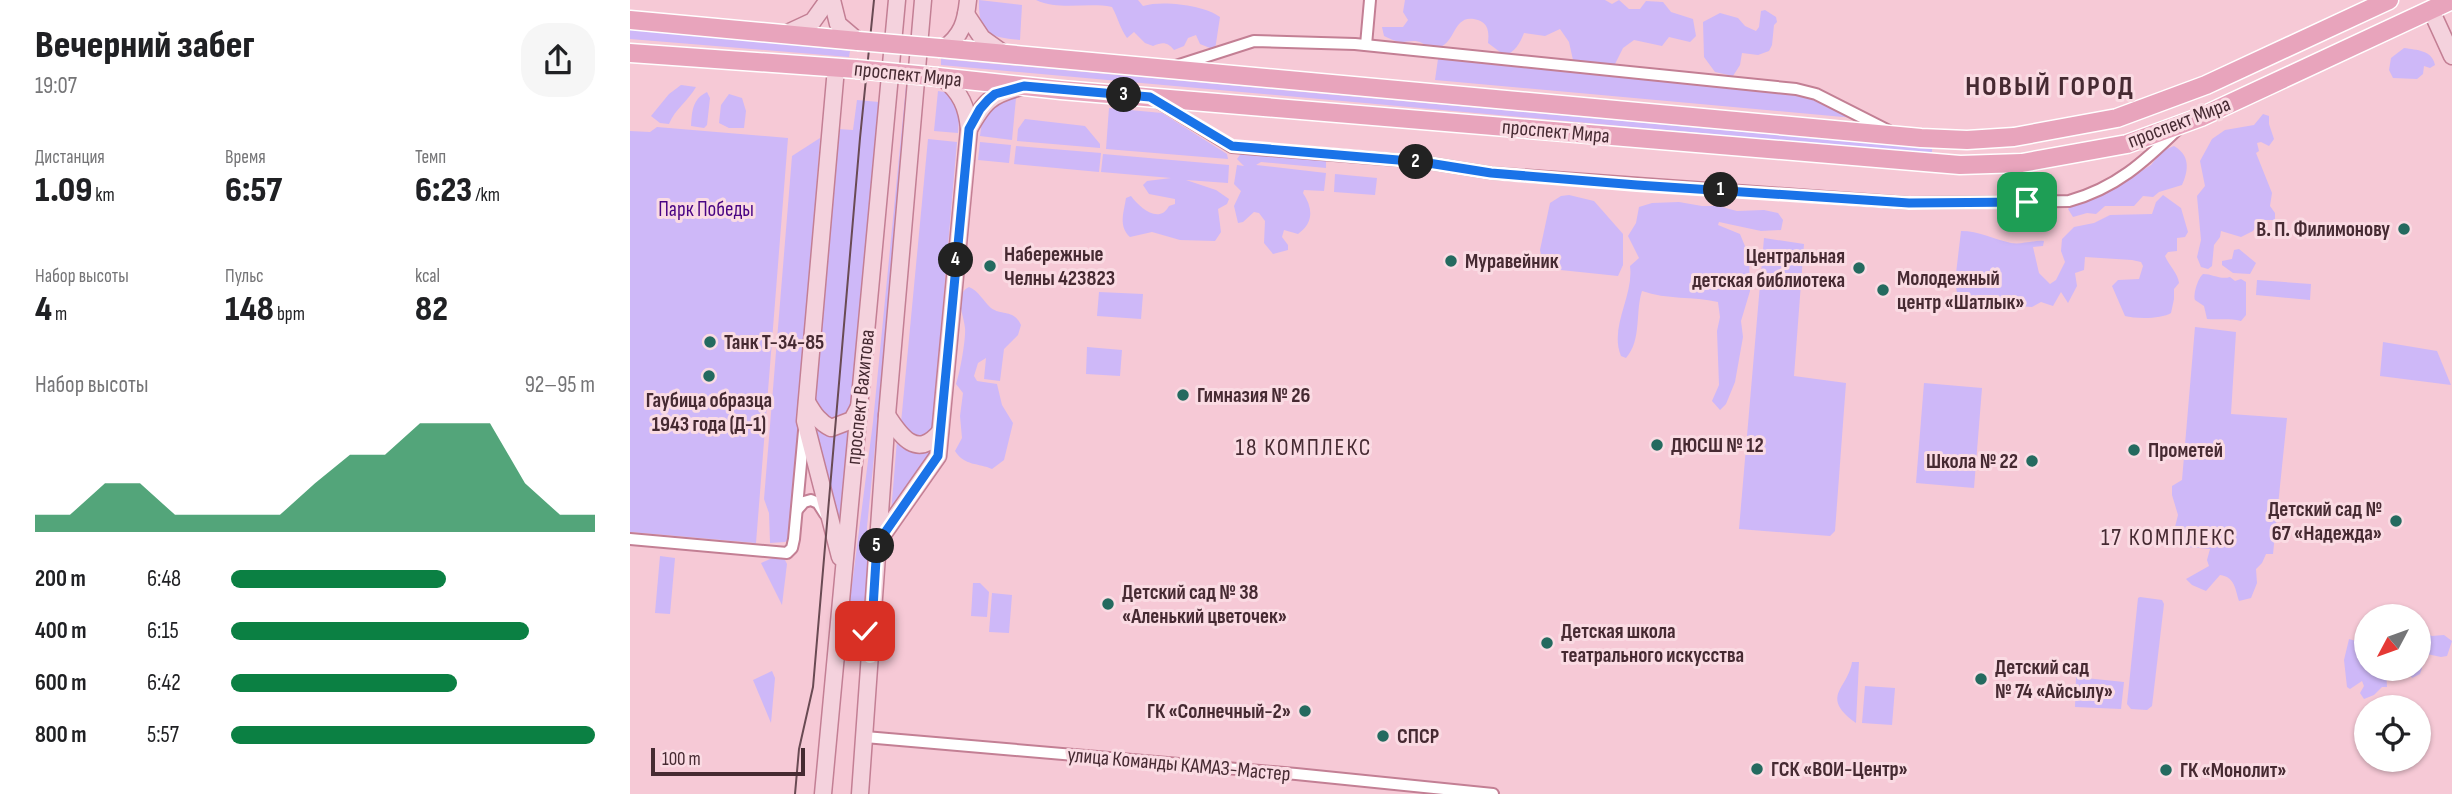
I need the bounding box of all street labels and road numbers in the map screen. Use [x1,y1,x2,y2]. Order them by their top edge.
street label: проспект Мира [853,56,963,93]
street label: проспект Мира [2124,91,2234,153]
street label: проспект Мира [1501,114,1611,149]
street label: проспект Вахитова [841,328,880,466]
street label: улица Команды КАМАЗ-Мастер [1066,742,1292,787]

